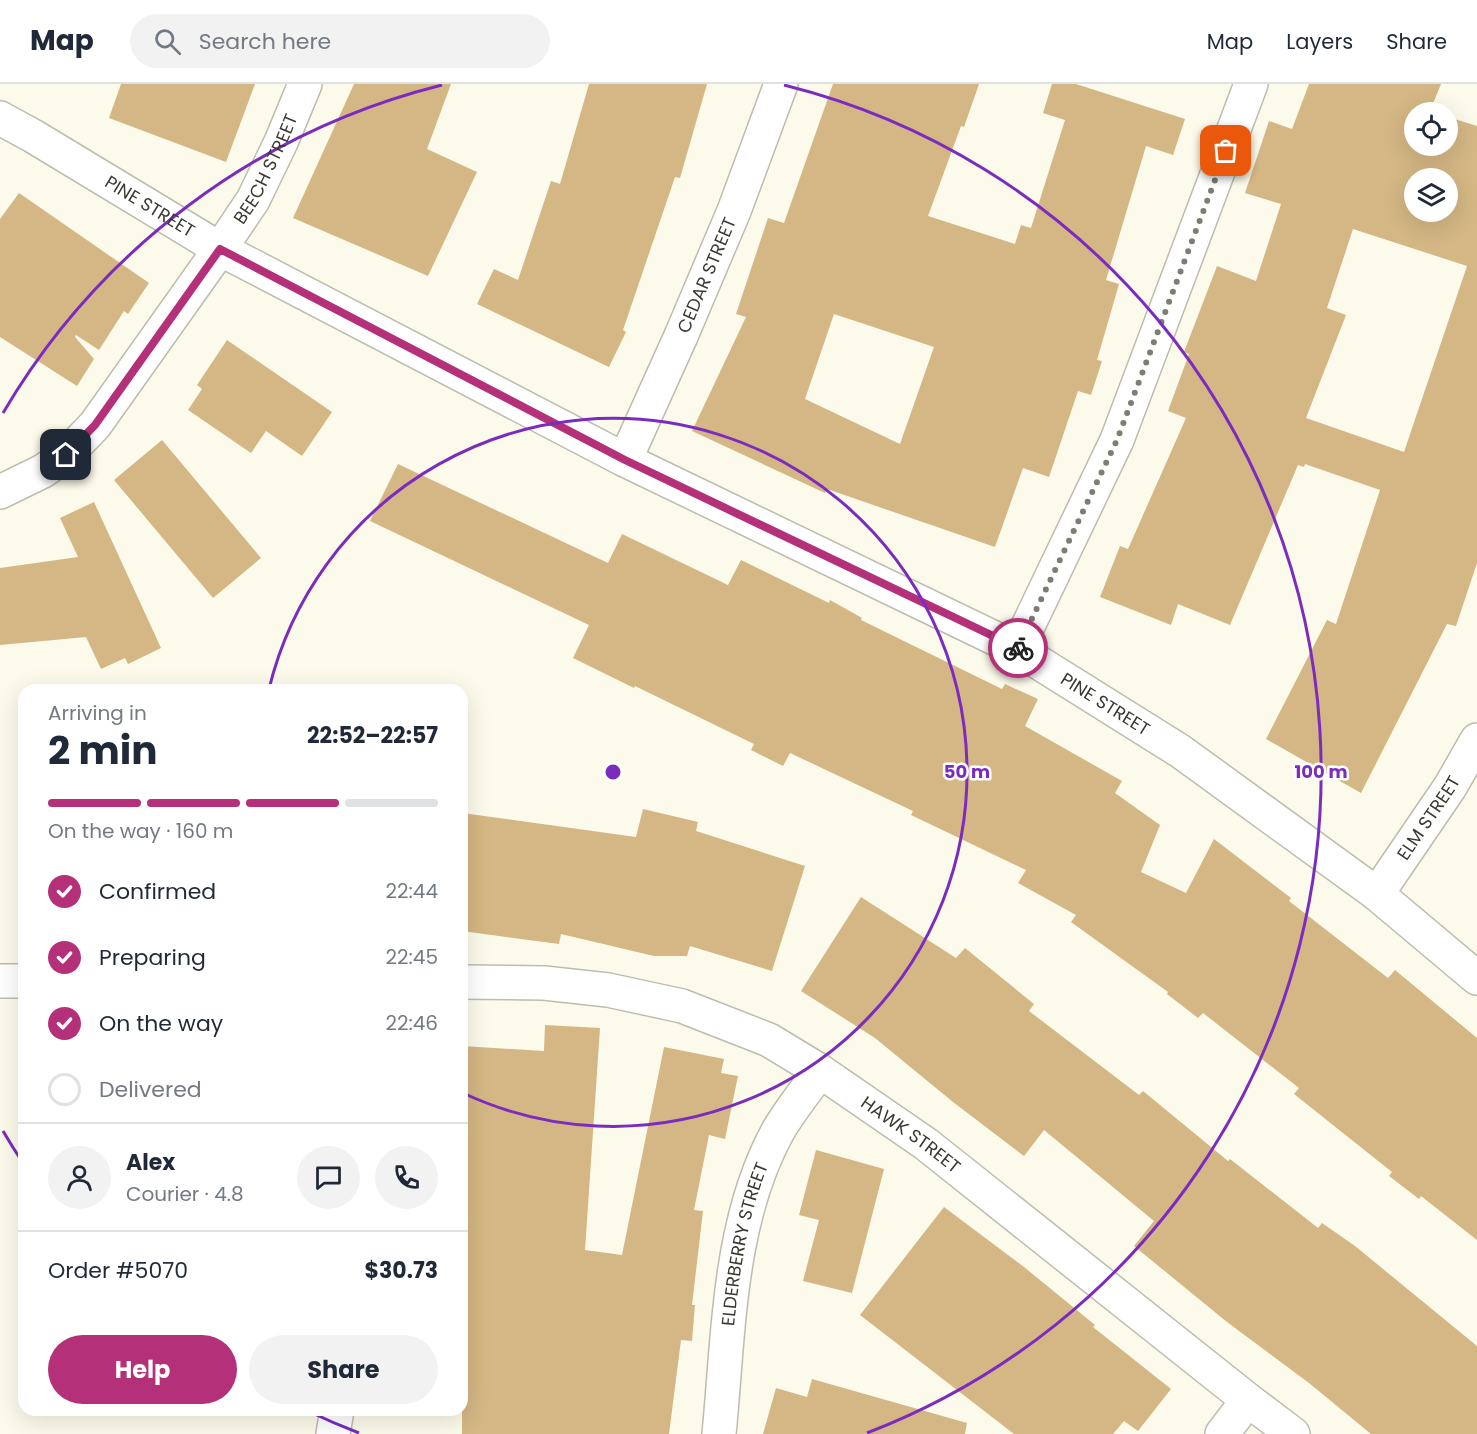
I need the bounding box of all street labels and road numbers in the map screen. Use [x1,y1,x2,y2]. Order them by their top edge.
street label: BEECH STREET [227,110,303,229]
street label: PINE STREET [100,169,200,243]
street label: CEDAR STREET [671,213,742,337]
street label: PINE STREET [1056,666,1155,741]
street label: ELM STREET [1391,771,1466,865]
street label: HAWK STREET [856,1090,966,1179]
street label: ELDERBERRY STREET [715,1158,774,1327]

